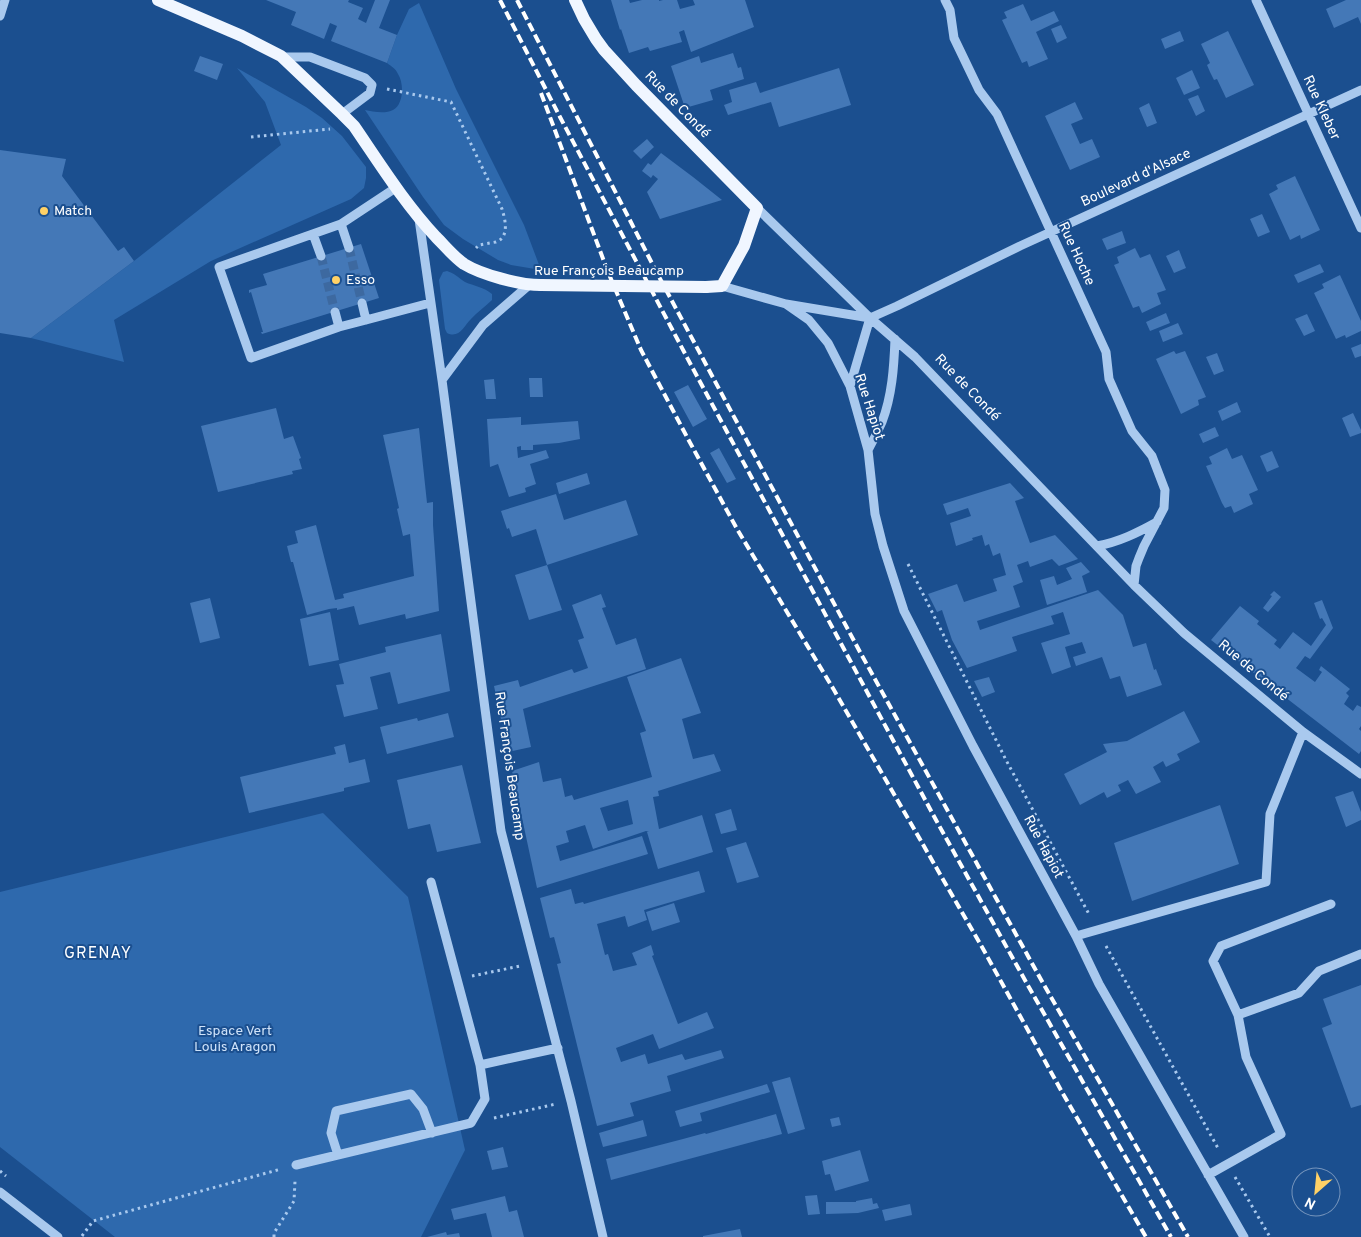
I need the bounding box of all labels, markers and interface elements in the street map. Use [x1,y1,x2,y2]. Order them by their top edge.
street label: Rue de Condé [641,68,713,142]
street label: Rue Kleber [1299,73,1344,144]
street label: Boulevard d'Alsace [1078,145,1194,211]
place label: Match [54,203,92,220]
marker: Match [38,205,50,217]
street label: Rue Hoche [1054,219,1098,289]
street label: Rue François Beaucamp [534,263,684,280]
place label: Esso [346,272,375,289]
marker: Esso [330,274,342,286]
street label: Rue de Condé [931,351,1003,425]
street label: Rue Hapiot [850,372,888,442]
street label: Rue de Condé [1214,637,1292,705]
street label: Rue François Beaucamp [490,691,528,842]
street label: Rue Hapiot [1019,813,1067,881]
district label: GRENAY [64,944,132,964]
park label: Espace Vert Louis Aragon [194,1023,276,1056]
north arrow [1291,1167,1341,1217]
text: N [1302,1192,1319,1212]

